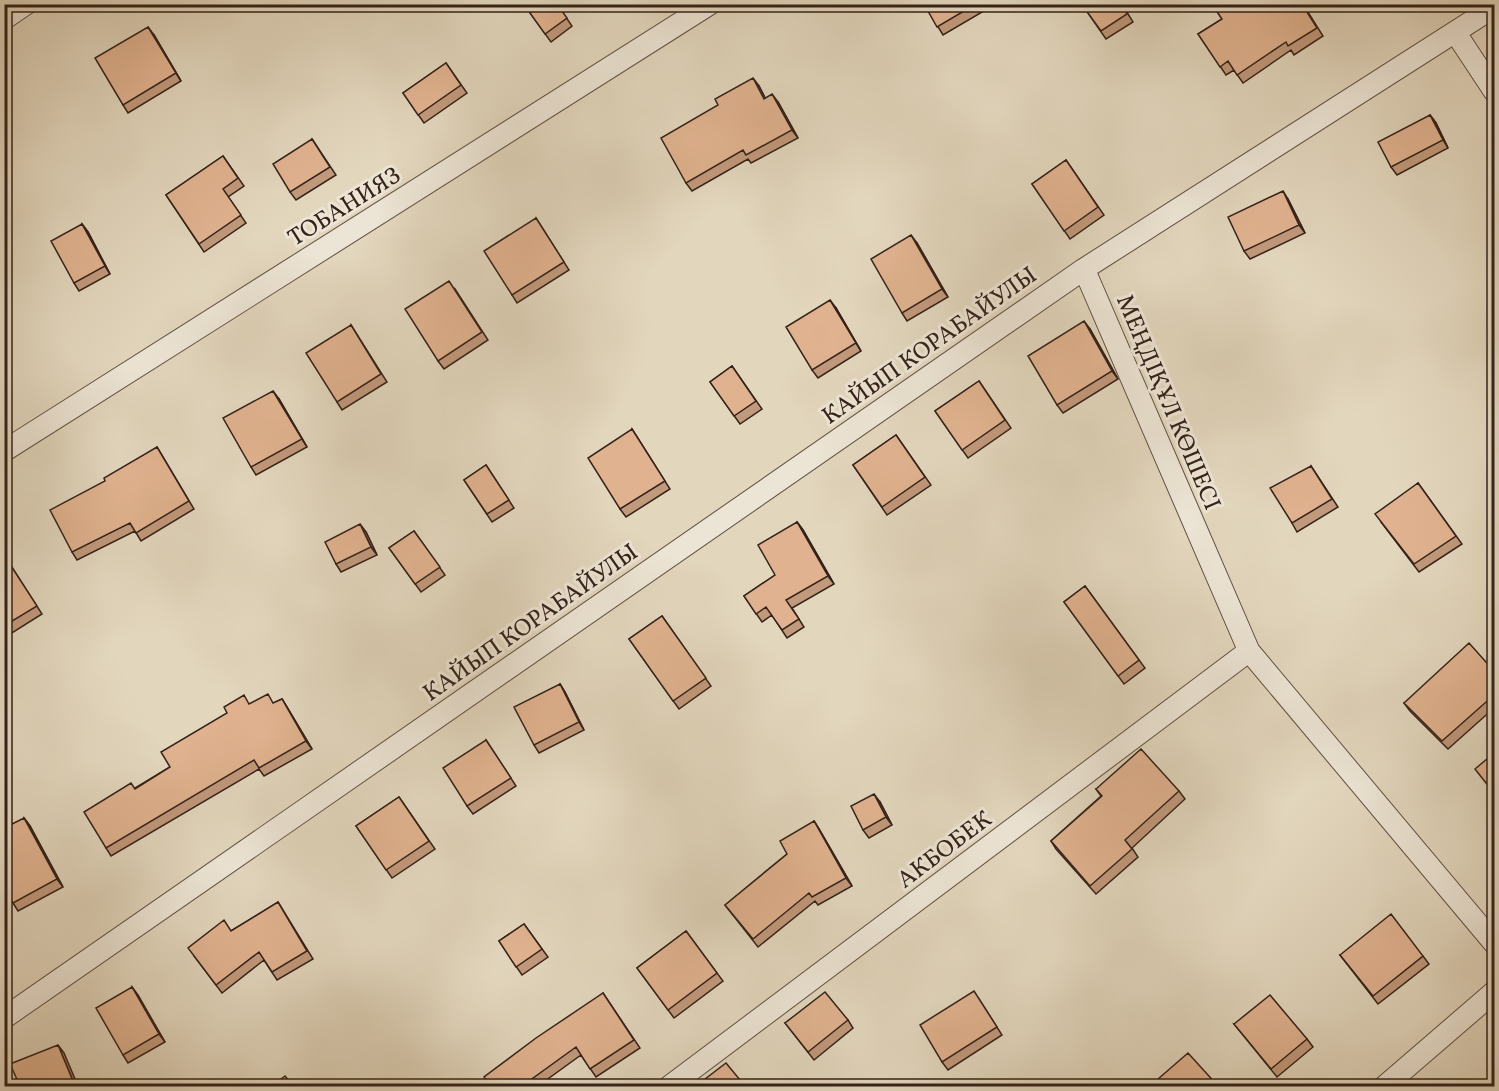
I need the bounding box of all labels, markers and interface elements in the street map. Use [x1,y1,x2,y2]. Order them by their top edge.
street label: ТОБАНИЯЗ [282,159,408,256]
street label: КАЙЫП КОРАБАЙУЛЫ [816,259,1045,434]
street label: МЕҢДІҚҰЛ КӨШЕСІ [1106,290,1228,516]
street label: КАЙЫП КОРАБАЙУЛЫ [417,536,646,711]
street label: АКБОБЕК [891,804,1000,898]

